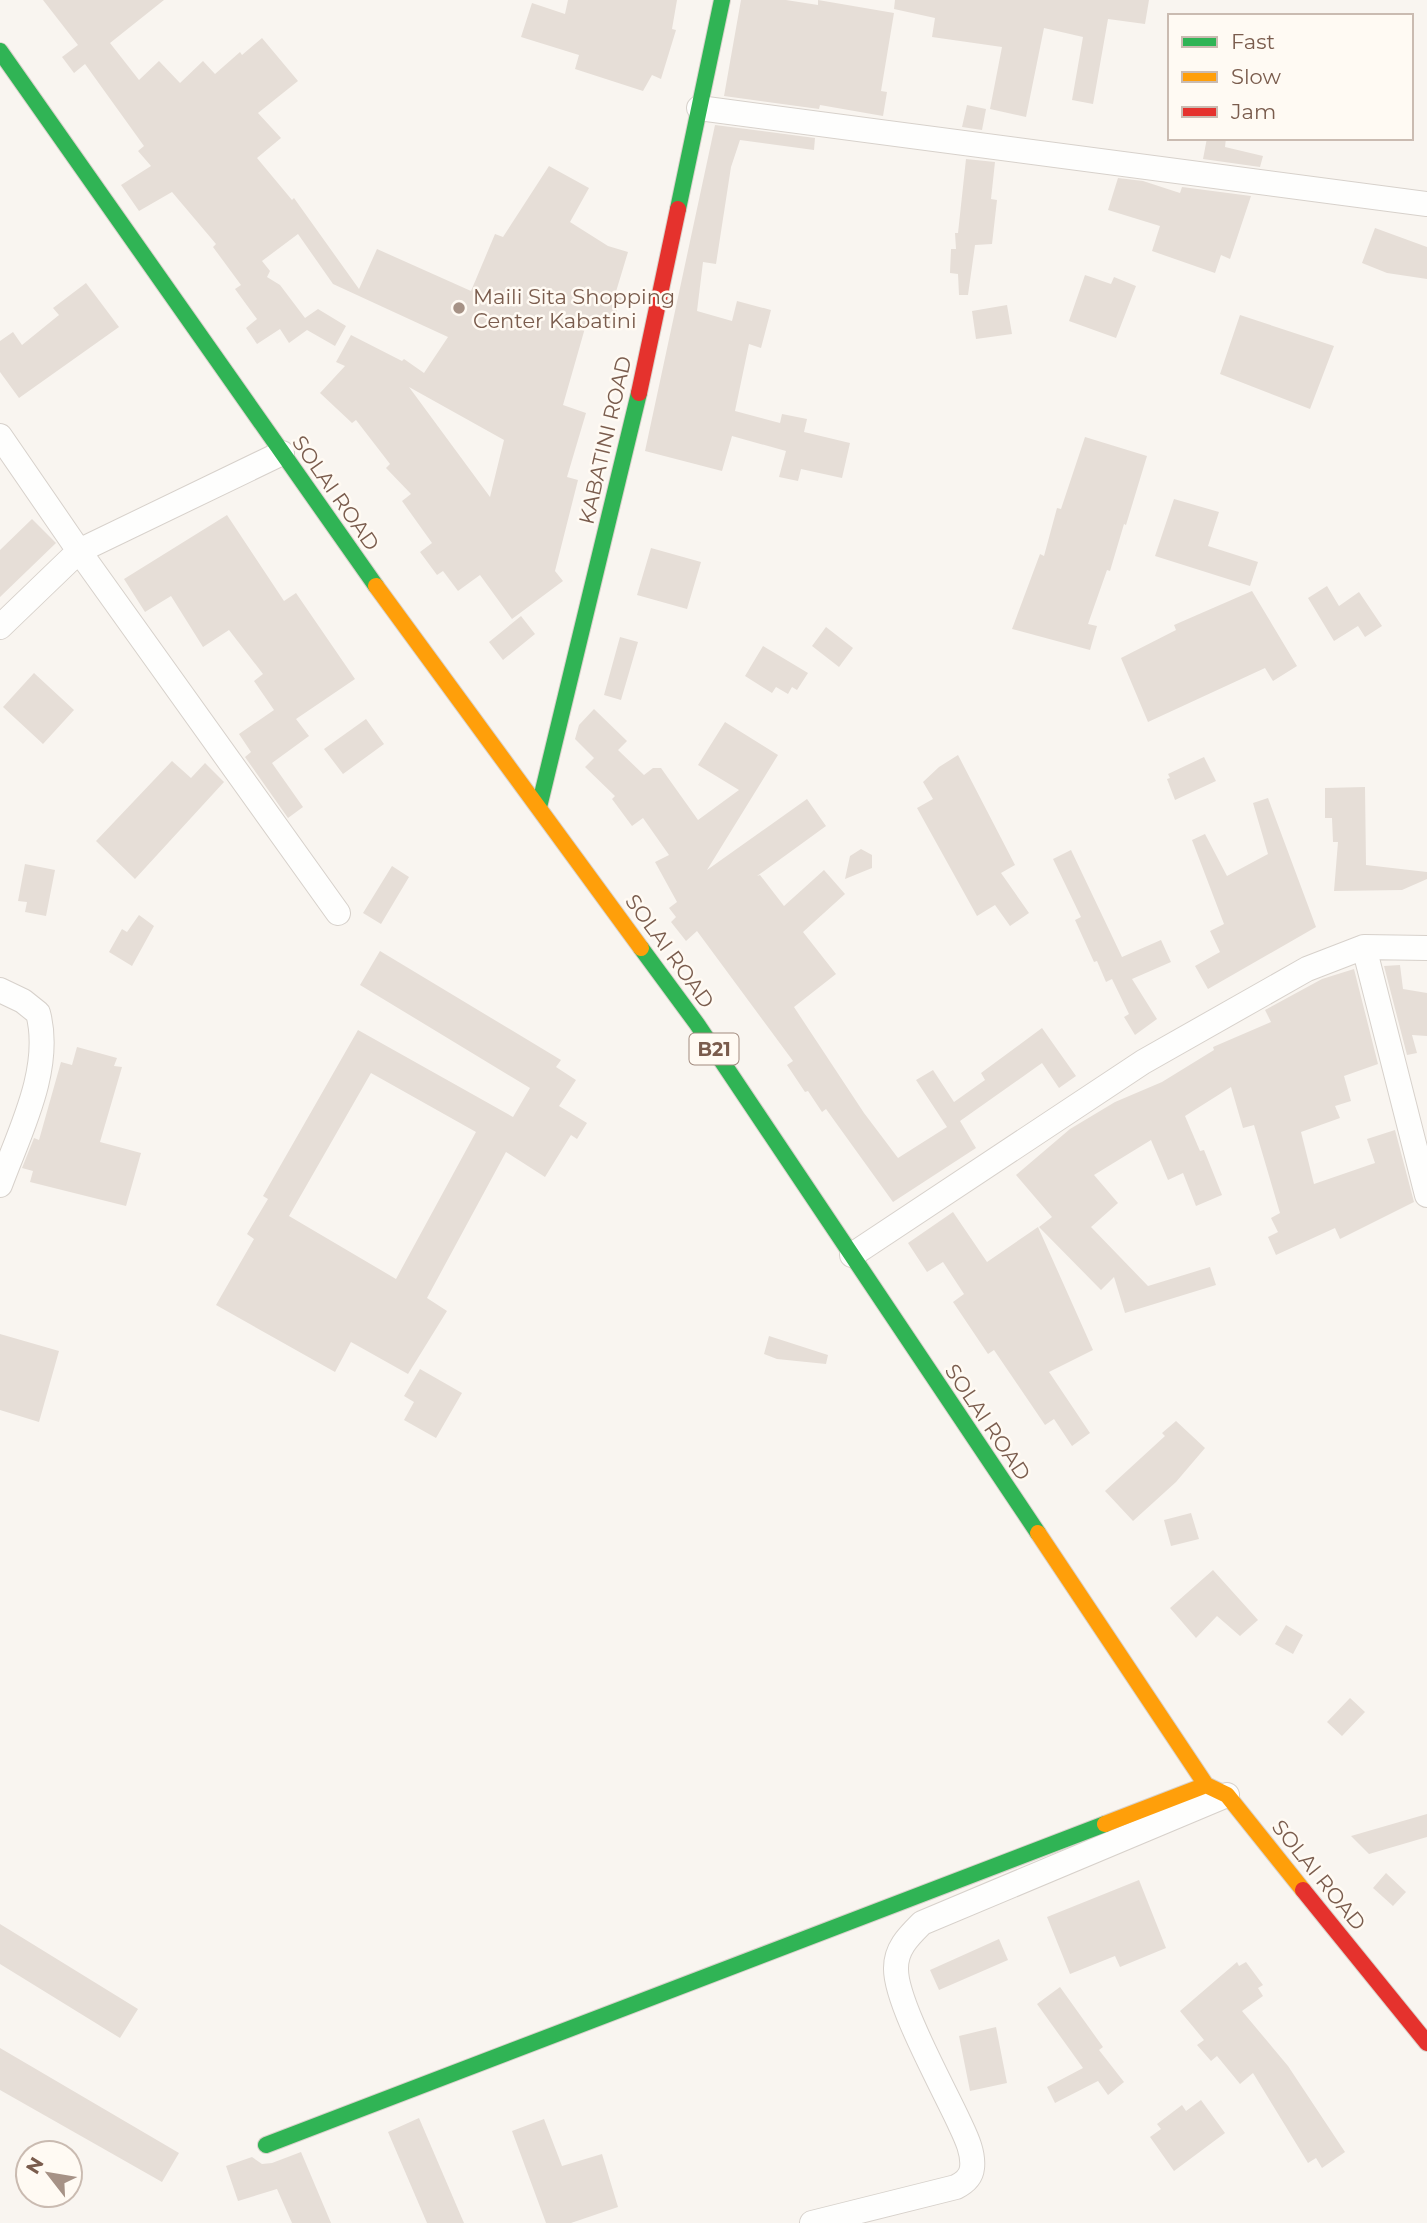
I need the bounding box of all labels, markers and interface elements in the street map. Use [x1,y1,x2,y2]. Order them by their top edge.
legend [1168,14,1413,140]
text: Fast [1231,29,1275,54]
text: Slow [1231,64,1281,89]
text: Jam [1230,99,1276,124]
place label: Maili Sita Shopping Center Kabatini [473,284,675,333]
marker: Maili Sita Shopping Center Kabatini [451,300,467,316]
street label: KABATINI ROAD [573,353,637,527]
street label: SOLAI ROAD [287,431,385,555]
street label: SOLAI ROAD [620,889,720,1013]
road number: B21 [690,1034,738,1064]
street label: SOLAI ROAD [940,1359,1036,1485]
street label: SOLAI ROAD [1267,1815,1371,1935]
north arrow [14,2139,84,2209]
text: N [21,2153,49,2178]

